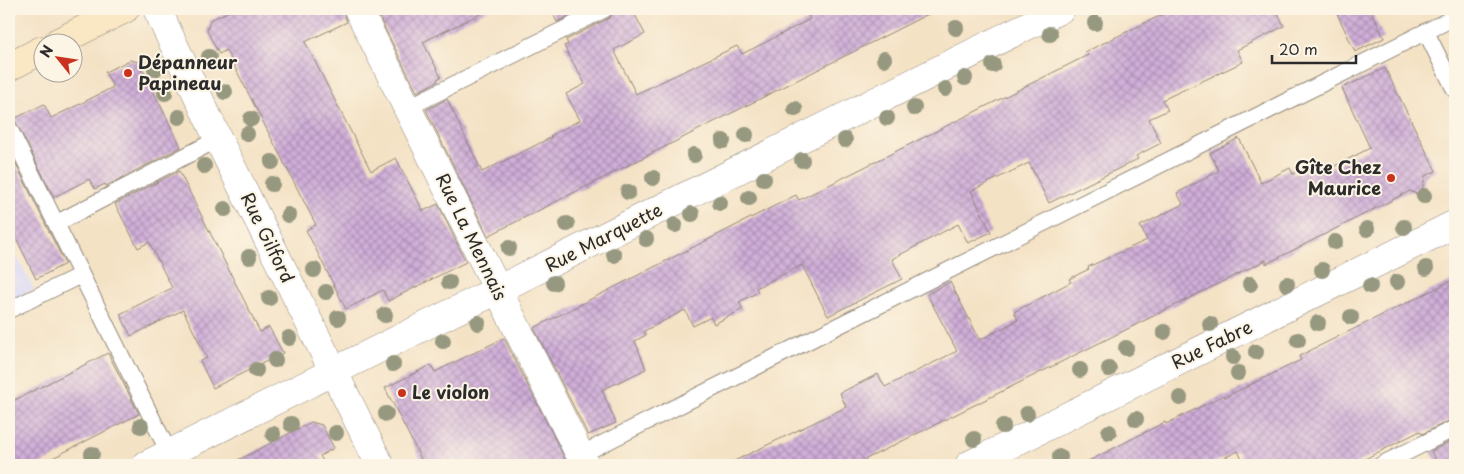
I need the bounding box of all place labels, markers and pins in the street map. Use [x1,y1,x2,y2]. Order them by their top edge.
place label: Dépanneur Papineau [138,48,238,96]
marker: Dépanneur Papineau [122,67,134,79]
place label: Gîte Chez Maurice [1295,153,1381,201]
marker: Gîte Chez Maurice [1385,172,1397,184]
place label: Le violon [412,378,489,405]
marker: Le violon [396,387,408,399]

